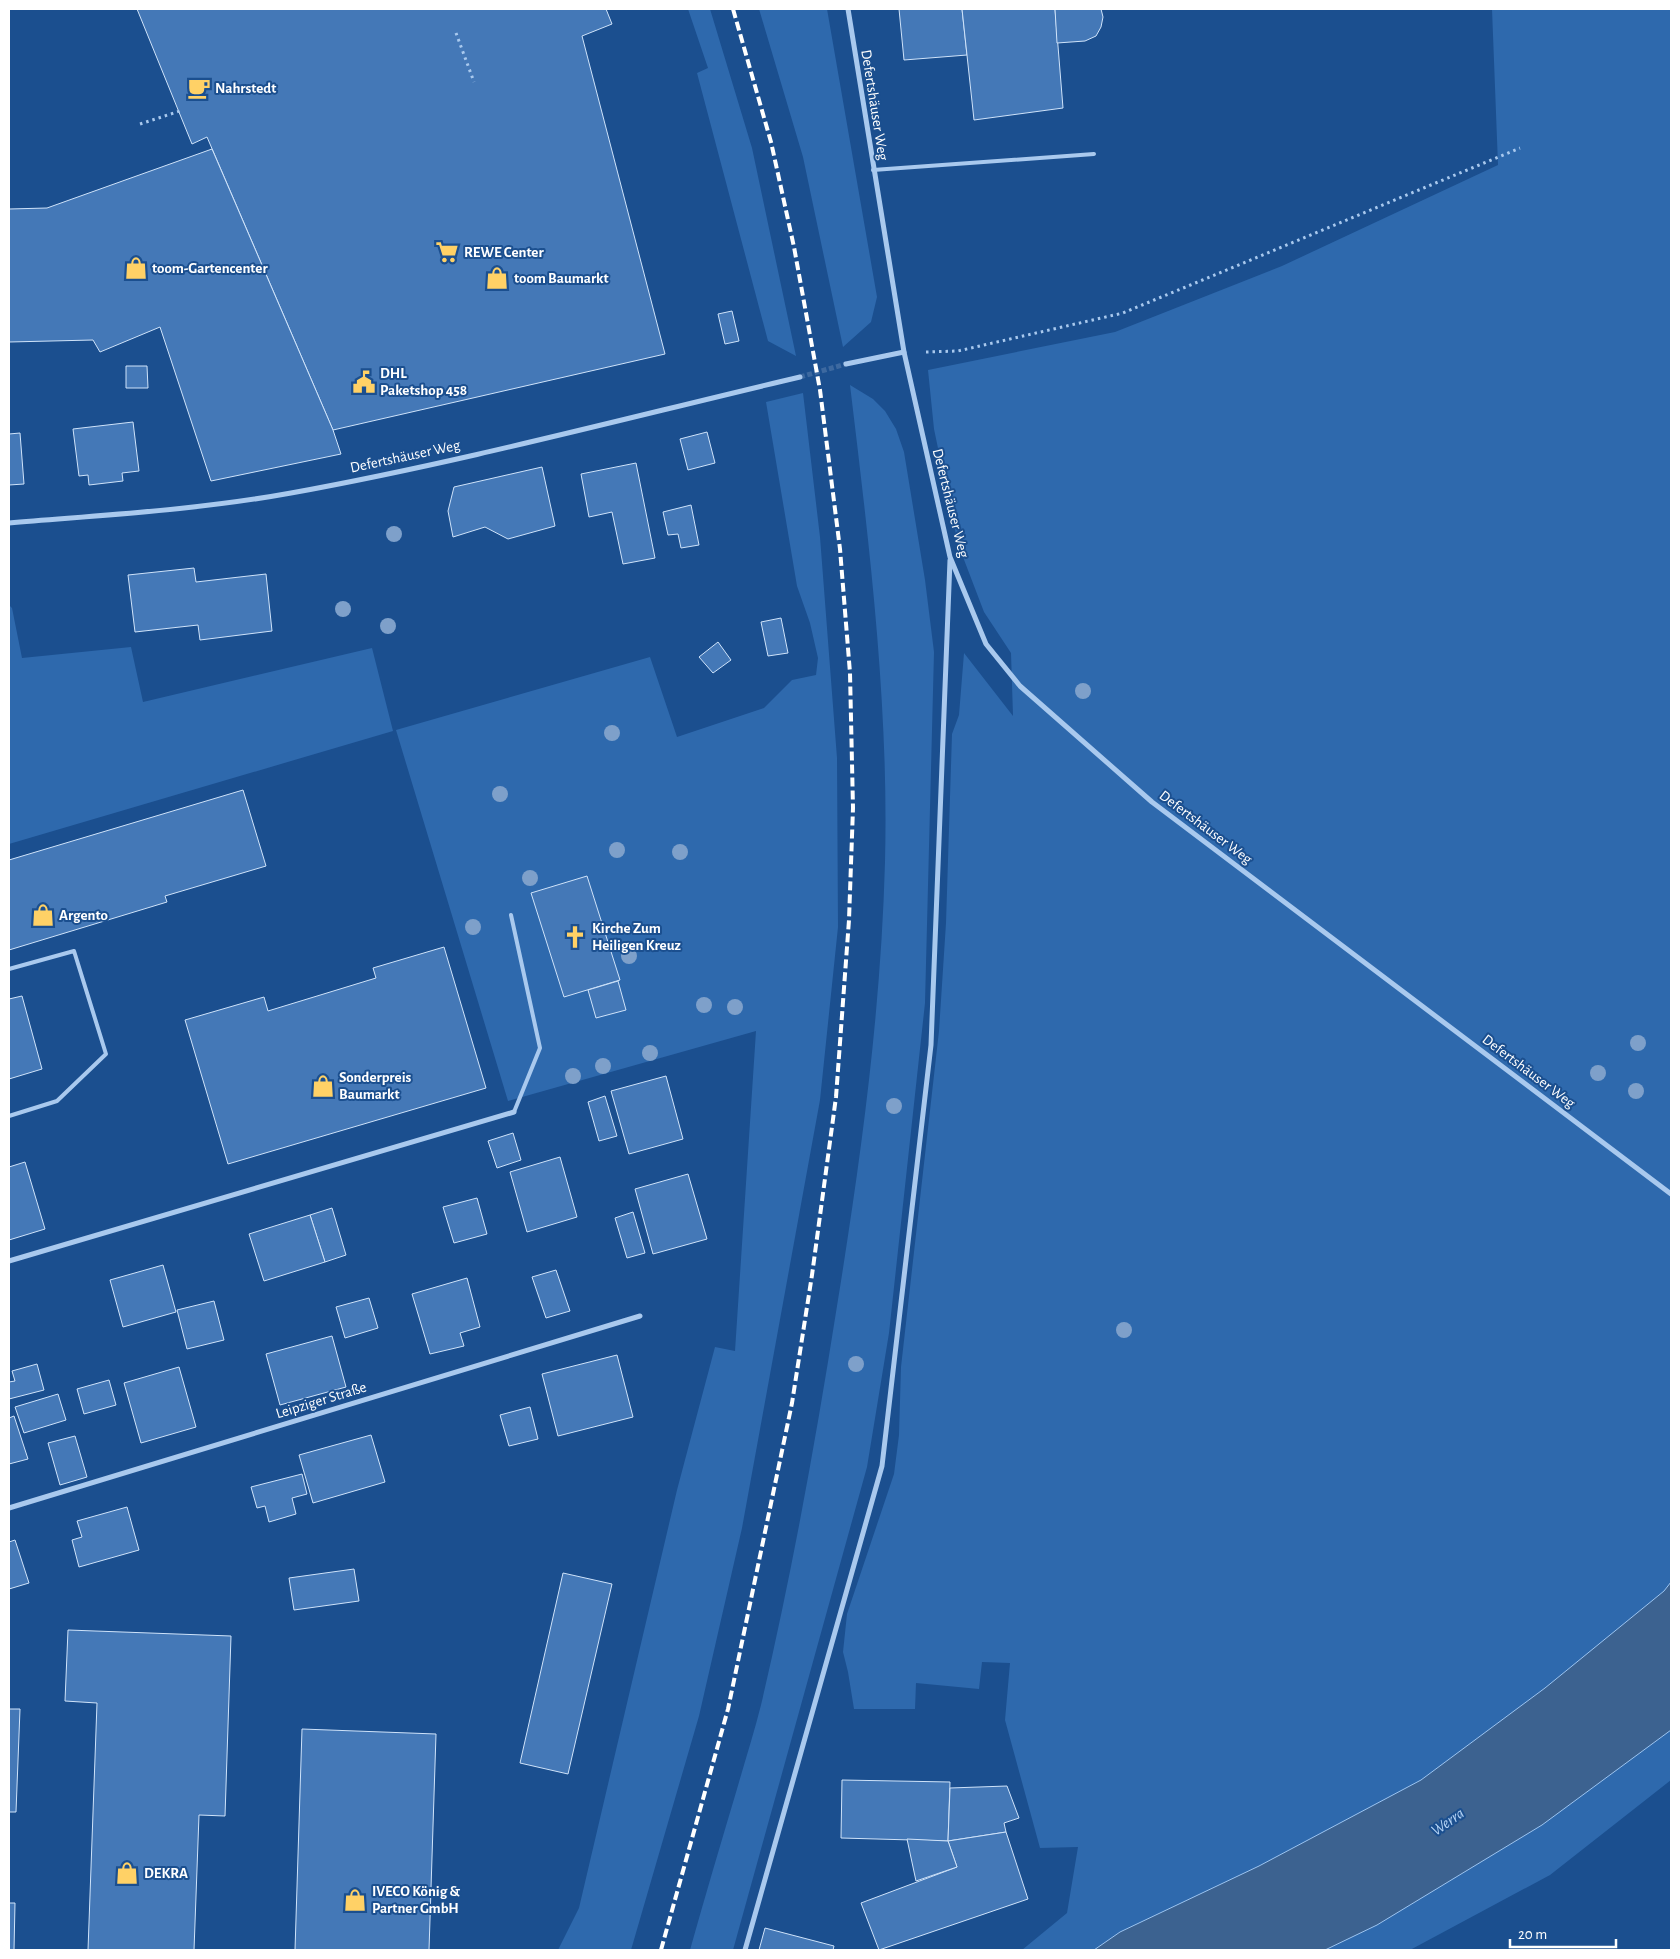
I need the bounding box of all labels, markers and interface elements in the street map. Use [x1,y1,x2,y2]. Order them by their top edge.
street label: Defertshäuser Weg [858,49,891,162]
cafe icon: Nahrstedt [186,75,212,101]
place label: Nahrstedt [215,81,276,96]
supermarket icon: REWE Center [434,239,460,265]
place label: REWE Center [464,245,544,260]
shop icon: toom-Gartencenter [123,255,149,281]
place label: toom-Gartencenter [152,261,268,276]
shop icon: toom Baumarkt [484,265,510,291]
place label: toom Baumarkt [514,271,609,286]
place label: DHL Paketshop 458 [380,366,467,398]
public building icon: DHL Paketshop 458 [351,369,377,395]
street label: Defertshäuser Weg [349,437,462,475]
street label: Defertshäuser Weg [930,447,972,560]
street label: Defertshäuser Weg [1156,788,1255,867]
shop icon: Argento [30,902,56,928]
place label: Argento [59,908,108,923]
place label: Kirche Zum Heiligen Kreuz [592,921,681,953]
church icon: Kirche Zum Heiligen Kreuz [562,924,588,950]
street label: Defertshäuser Weg [1479,1032,1578,1111]
place label: Sonderpreis Baumarkt [339,1070,412,1102]
shop icon: Sonderpreis Baumarkt [310,1073,336,1099]
street label: Leipziger Straße [274,1380,368,1421]
water label: Werra [1428,1805,1467,1839]
shop icon: DEKRA [114,1860,140,1886]
place label: DEKRA [144,1866,188,1881]
place label: IVECO König & Partner GmbH [372,1884,461,1916]
shop icon: IVECO König & Partner GmbH [342,1887,368,1913]
scale bar [1510,1916,1616,1948]
text: 20 m [1518,1927,1547,1942]

